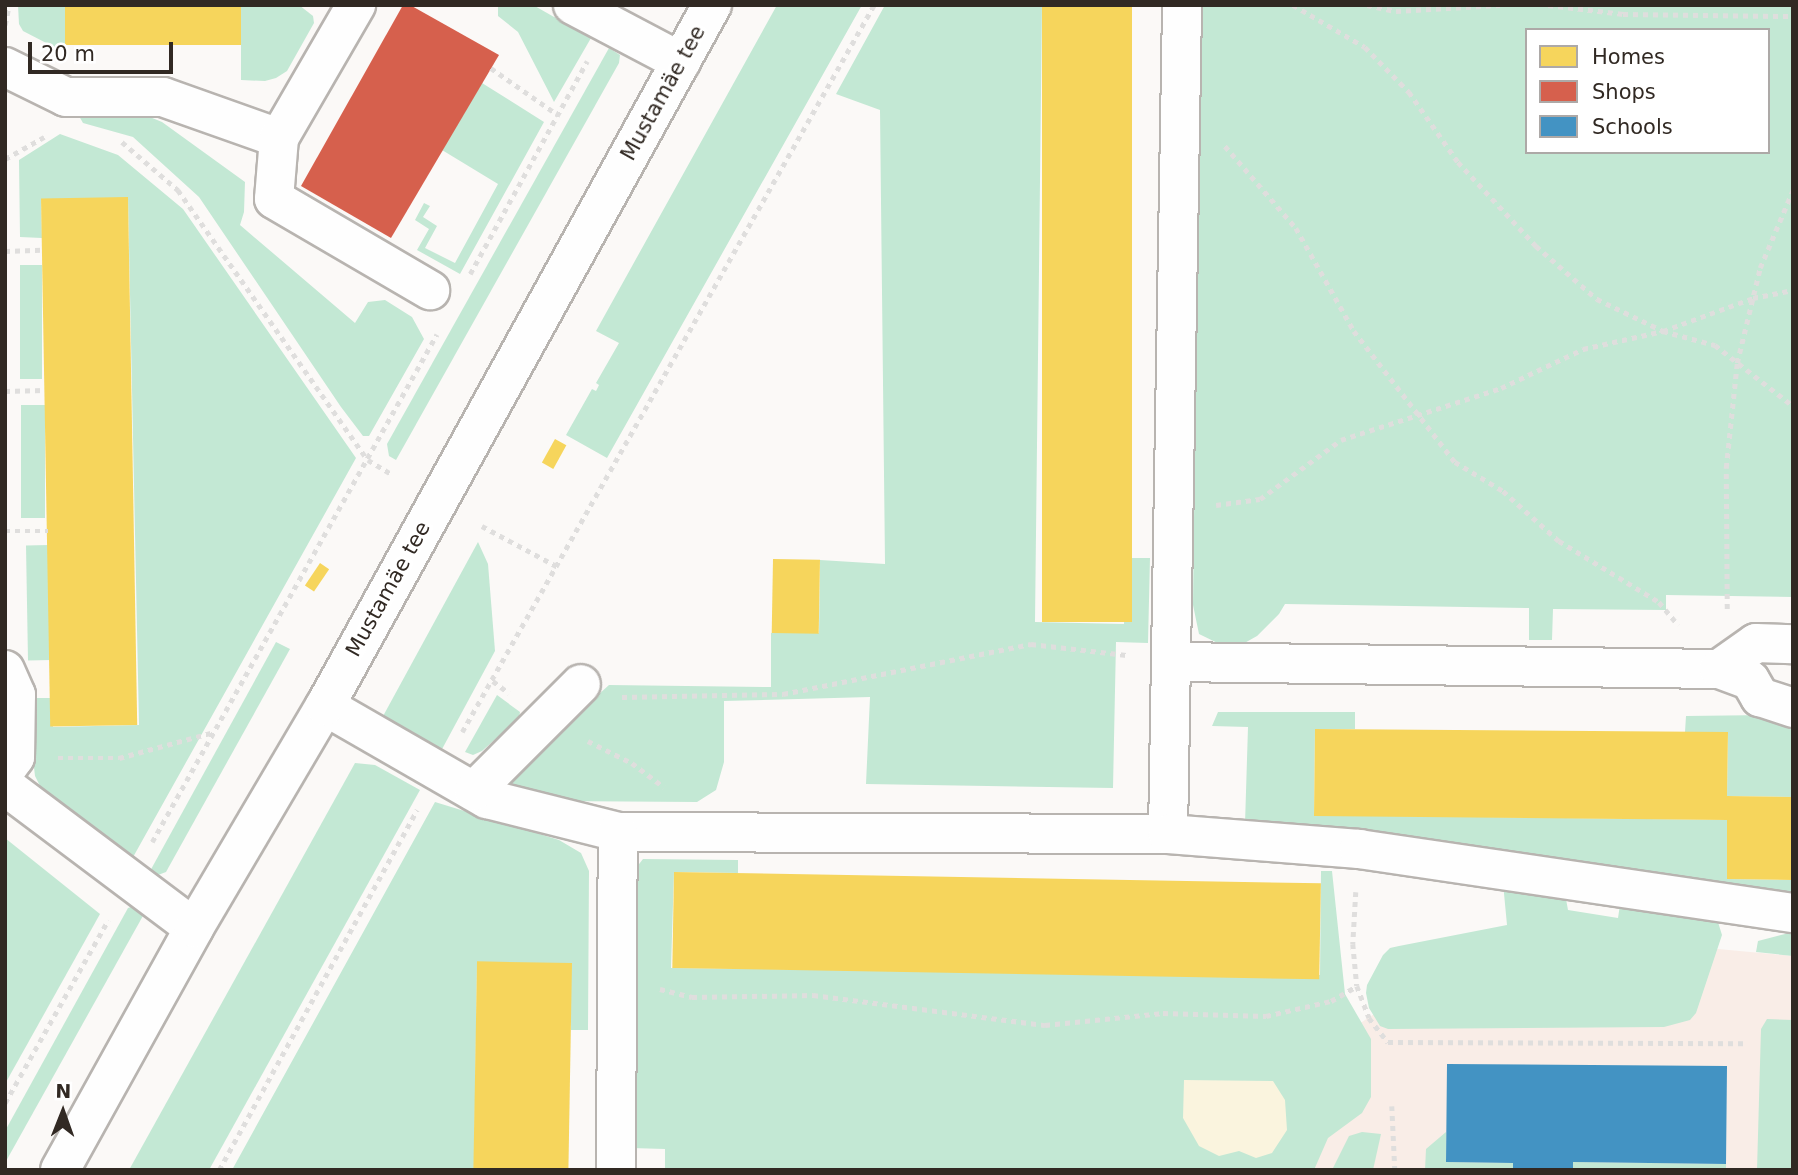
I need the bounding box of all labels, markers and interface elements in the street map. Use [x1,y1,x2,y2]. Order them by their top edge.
street label: Mustamäe tee [616,21,710,165]
scale bar [32,28,177,72]
legend [1525,28,1770,154]
text: 20 m [41,42,95,66]
text: Homes [1592,45,1665,69]
text: Shops [1592,80,1656,104]
text: Schools [1592,115,1673,139]
street label: Mustamäe tee [341,517,435,661]
north arrow [28,1077,98,1147]
text: N [55,1080,72,1102]

